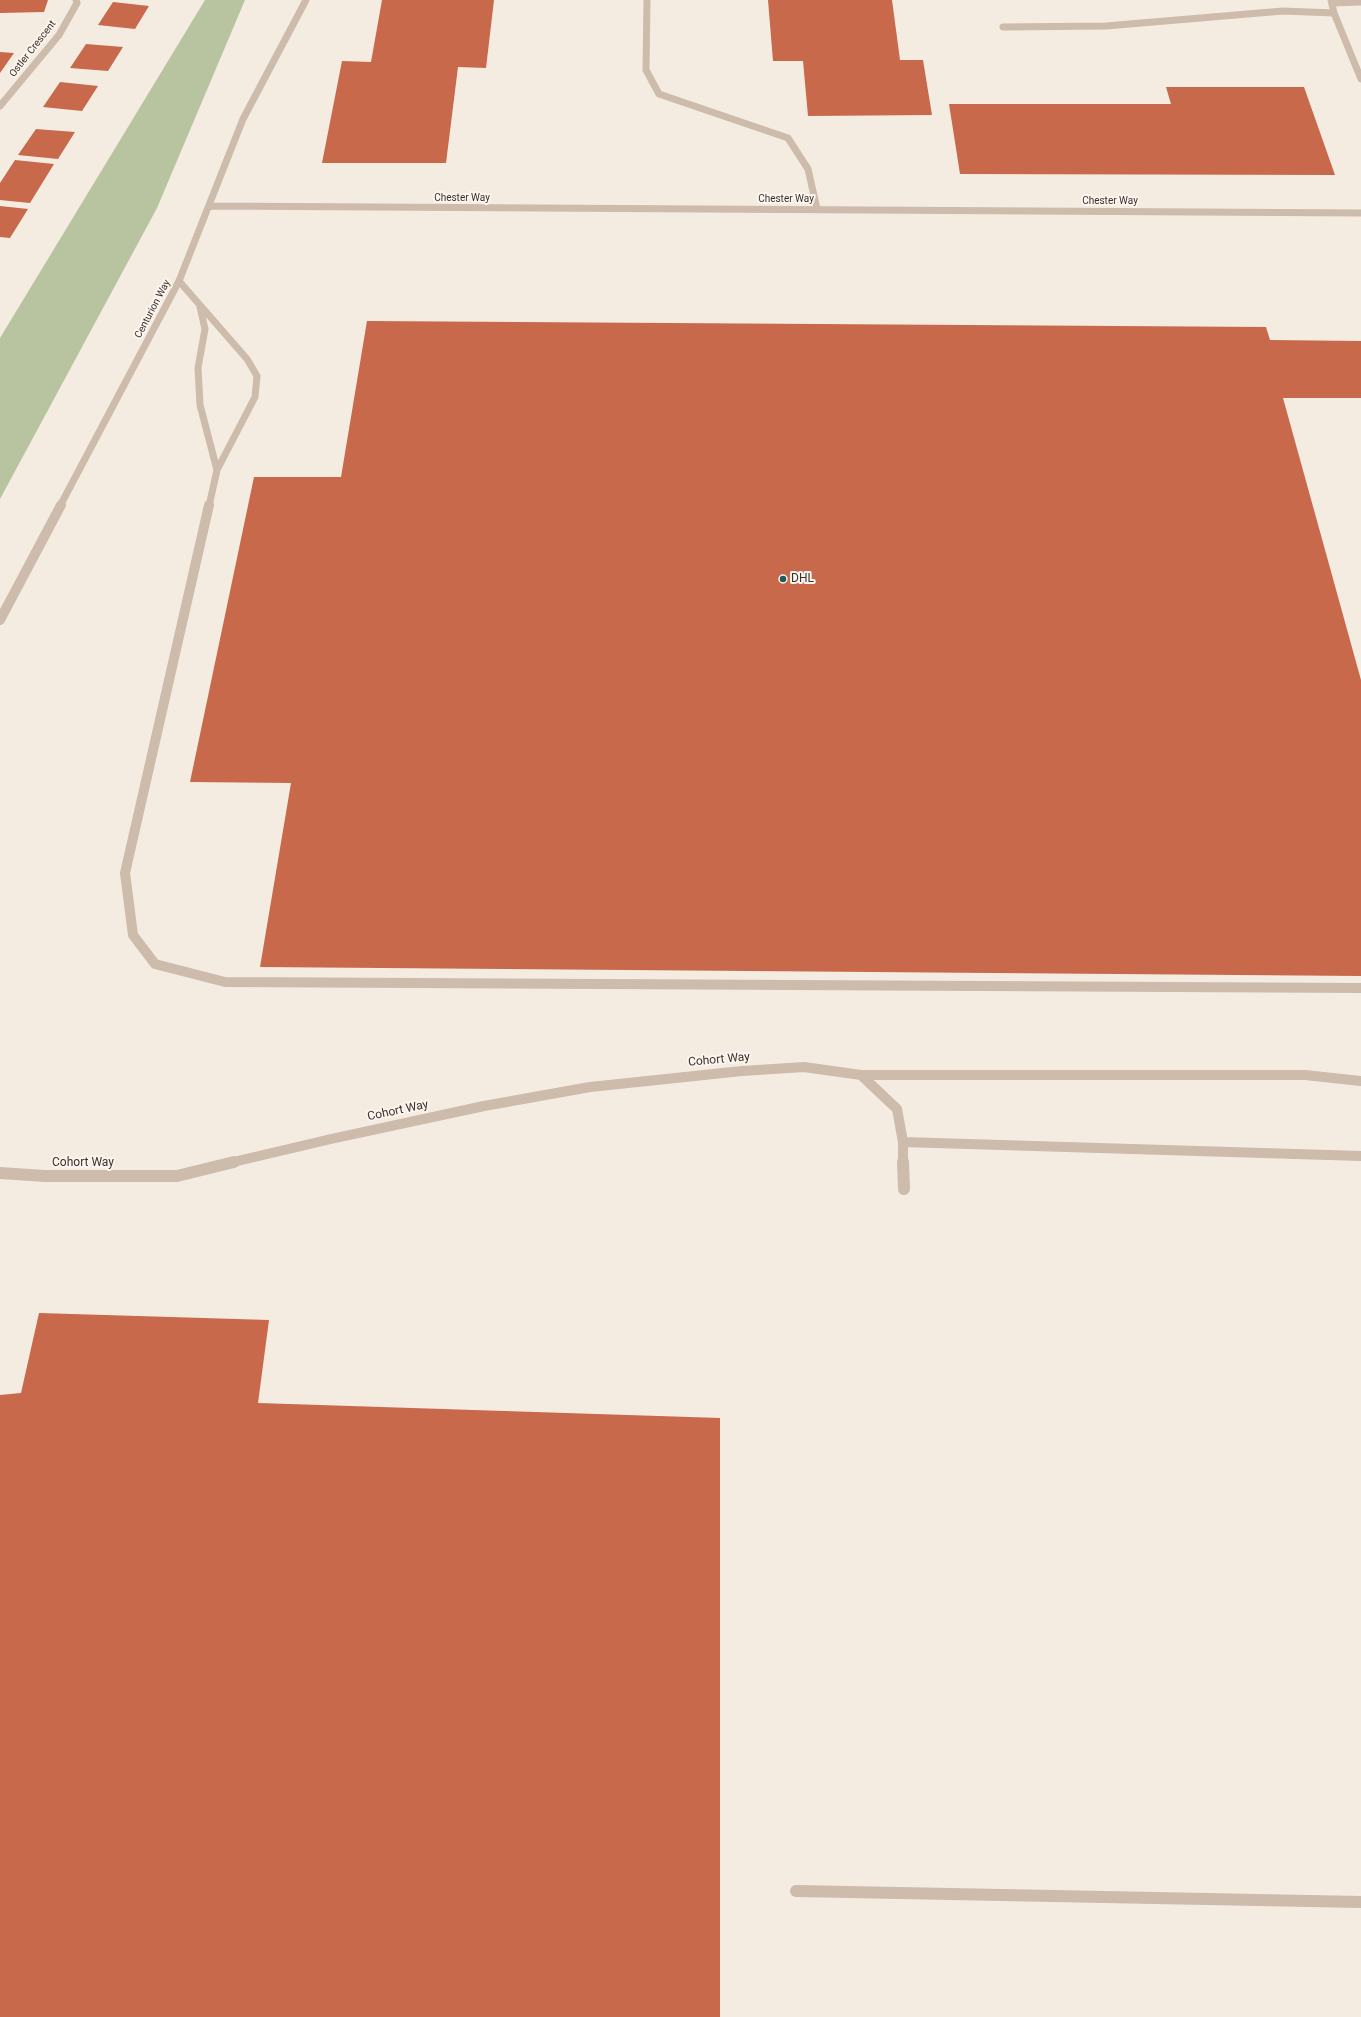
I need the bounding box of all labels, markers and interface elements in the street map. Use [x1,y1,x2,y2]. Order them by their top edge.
street label: Ostler Crescent [7,18,59,80]
street label: Chester Way [434,192,490,204]
street label: Chester Way [758,193,814,205]
street label: Chester Way [1082,195,1138,207]
street label: Centurion Way [133,278,173,340]
place label: DHL [791,572,814,586]
marker: DHL [778,574,788,584]
street label: Cohort Way [688,1050,750,1070]
street label: Cohort Way [366,1098,430,1124]
street label: Cohort Way [52,1156,114,1170]

